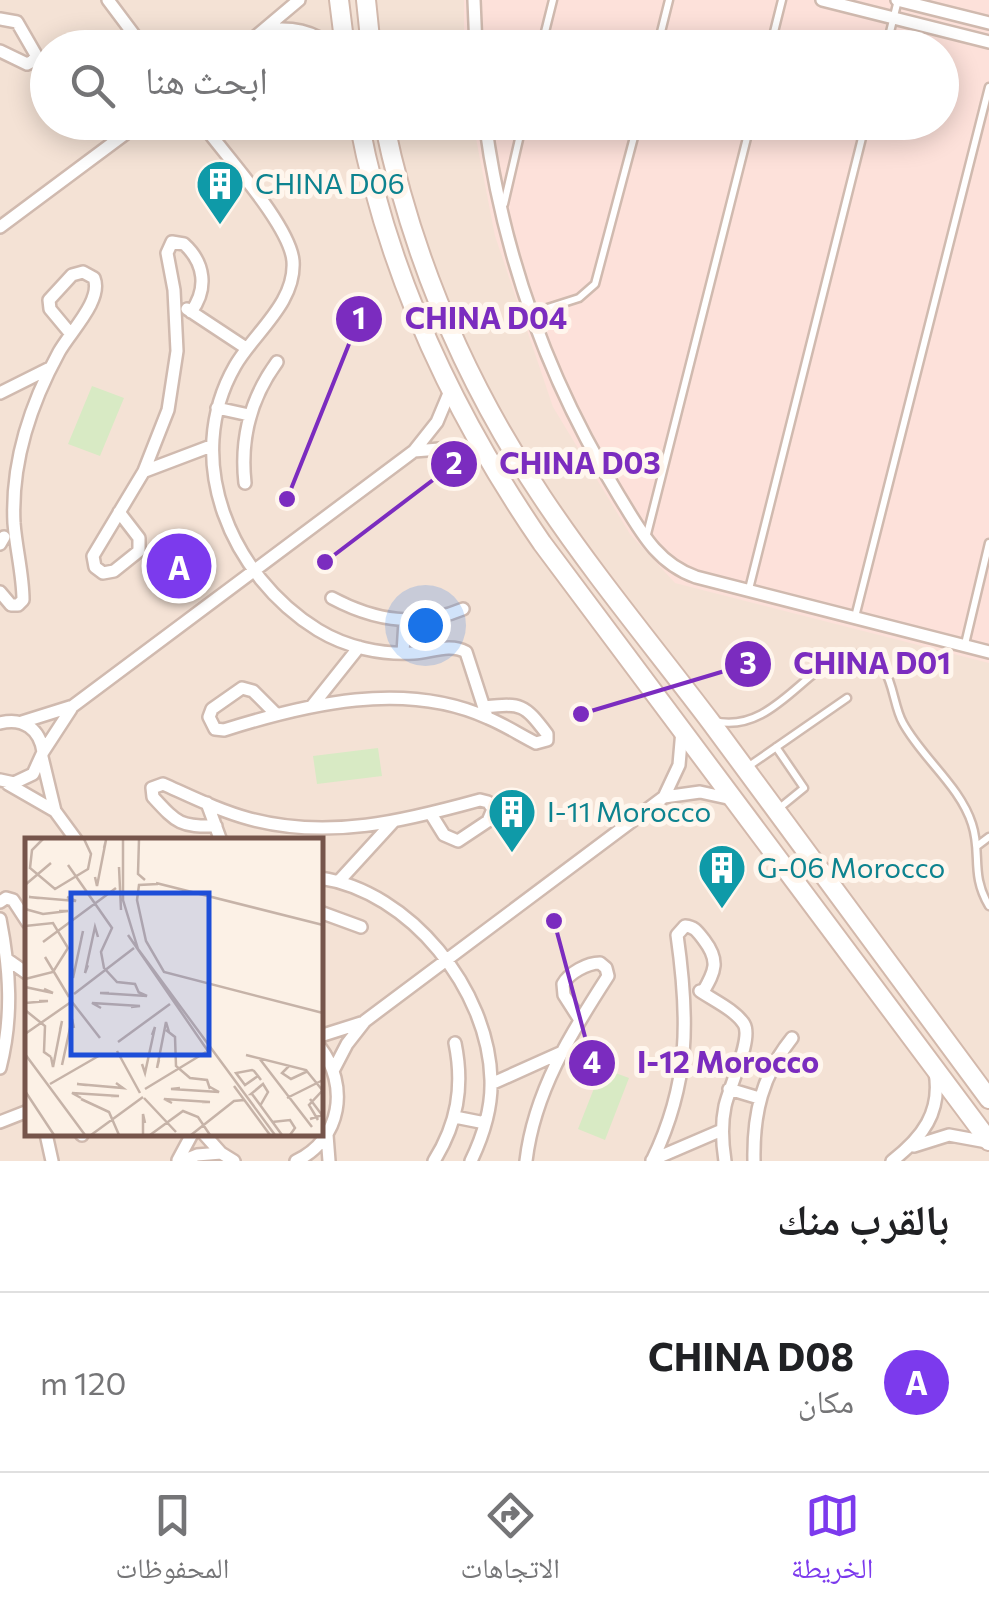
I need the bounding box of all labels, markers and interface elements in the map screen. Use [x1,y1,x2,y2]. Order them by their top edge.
search box [30,30,959,140]
text: ابحث هنا [145,55,268,102]
icon: search [65,58,120,113]
building icon: CHINA D06 [194,158,246,226]
place label: CHINA D06 [255,166,405,200]
callout: CHINA D04 [334,289,587,349]
text: 1 [352,298,366,335]
text: CHINA D04 [405,298,567,335]
callout: CHINA D03 [429,434,681,494]
text: 2 [445,443,463,480]
text: CHINA D03 [499,443,661,480]
pin: A [146,528,212,604]
your location [400,600,451,651]
callout: CHINA D01 [723,634,971,694]
text: 3 [739,643,757,680]
text: CHINA D01 [793,643,951,680]
building icon: I-11 Morocco [486,786,538,854]
place label: I-11 Morocco [547,794,711,828]
inset map [25,838,322,1136]
building icon: G-06 Morocco [696,842,748,910]
place label: G-06 Morocco [757,850,945,884]
callout: I-12 Morocco [567,1033,839,1093]
text: 4 [583,1042,601,1079]
text: I-12 Morocco [637,1042,819,1079]
text: بالقرب منك [777,1192,949,1244]
text: CHINA D08 [648,1332,854,1379]
text: 120 m [40,1362,126,1402]
text: A [905,1362,928,1402]
text: مكان [798,1380,854,1420]
tab: المحفوظات [116,1488,229,1596]
tab: الاتجاهات [461,1488,560,1596]
tab: الخريطة [791,1488,873,1596]

